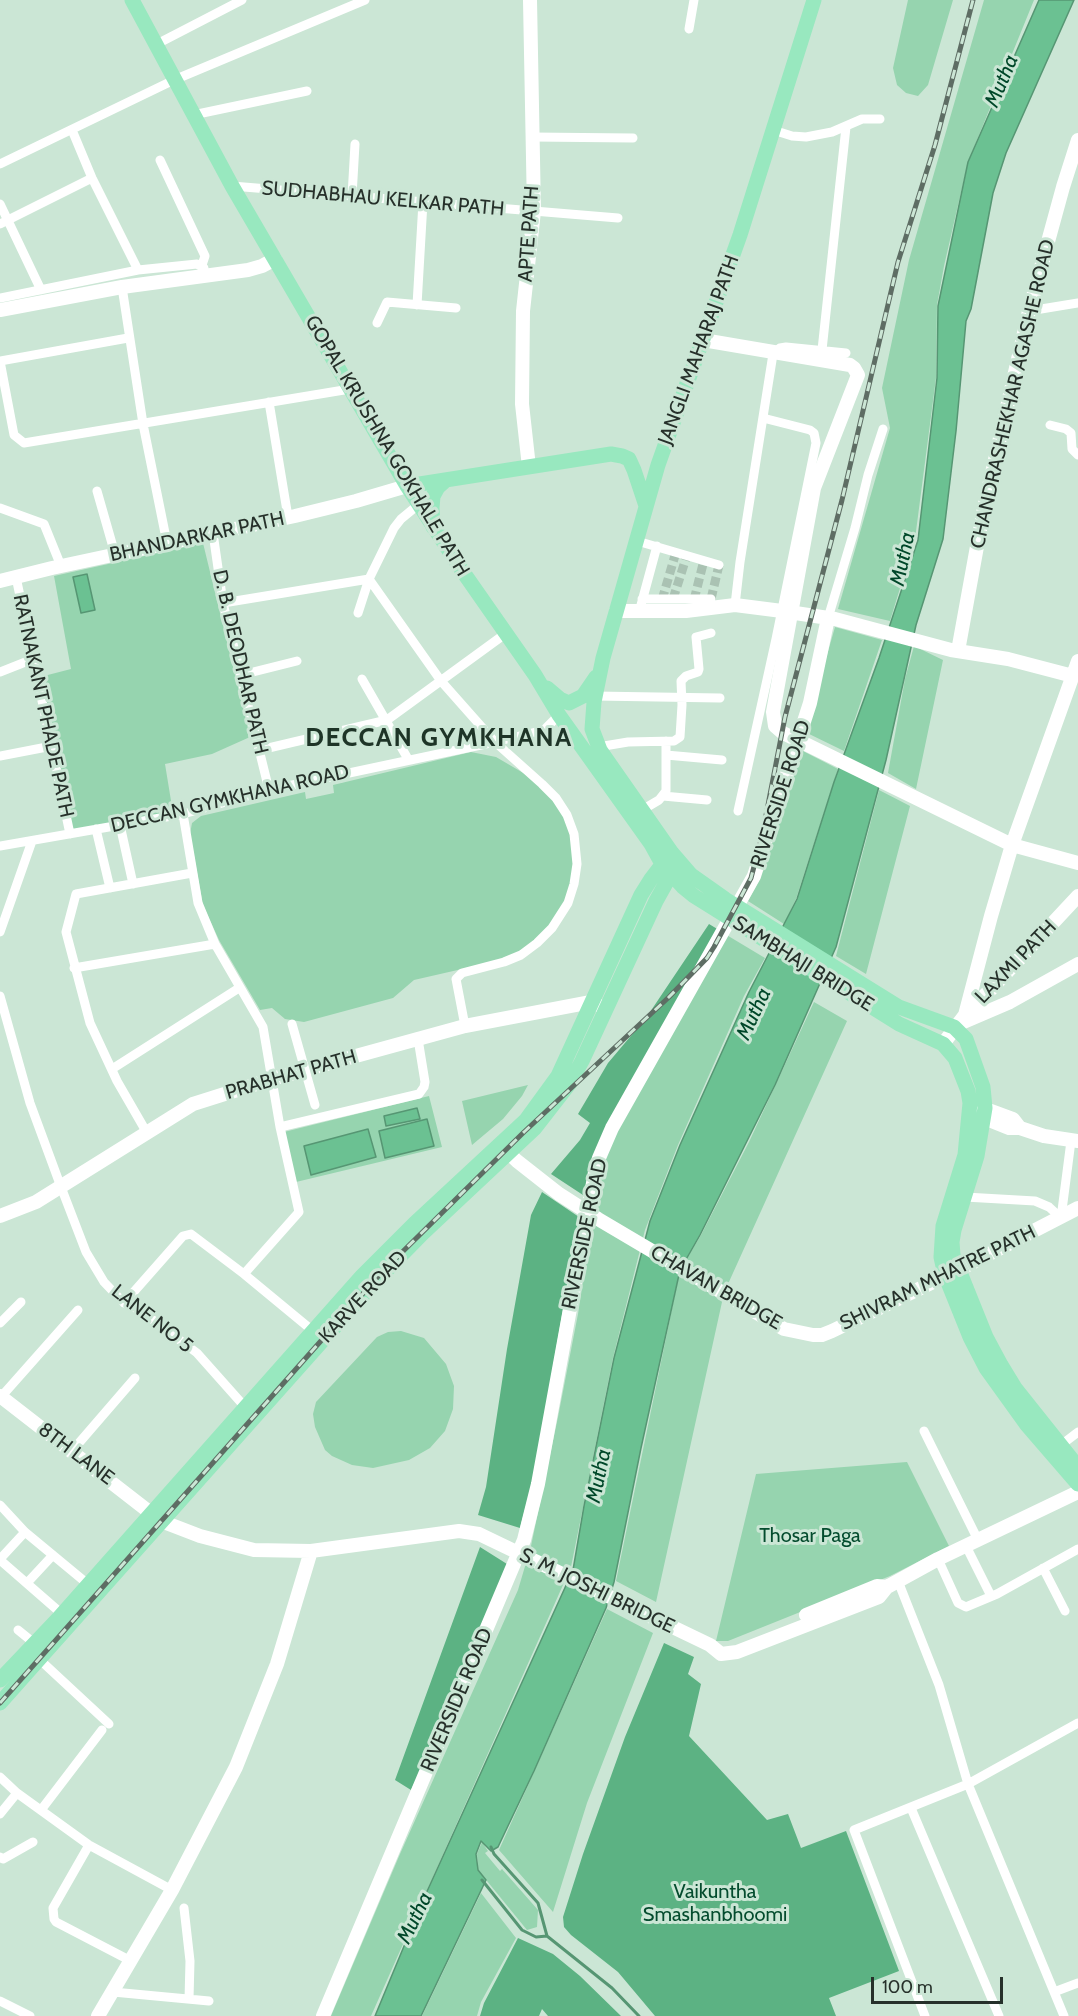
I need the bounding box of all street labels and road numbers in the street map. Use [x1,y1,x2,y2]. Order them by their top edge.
street label: SUDHABHAU KELKAR PATH [261,176,505,222]
street label: APTE PATH [514,185,544,283]
street label: CHANDRASHEKHAR AGASHE ROAD [966,237,1060,551]
street label: JANGLI MAHARAJ PATH [653,252,745,448]
street label: GOPAL KRUSHNA GOKHALE PATH [300,311,474,581]
street label: BHANDARKAR PATH [107,507,287,567]
street label: D. B. DEODHAR PATH [207,567,273,757]
street label: RATNAKANT PHADE PATH [8,592,78,820]
street label: RIVERSIDE ROAD [746,717,816,871]
street label: DECCAN GYMKHANA ROAD [108,760,352,838]
street label: SAMBHAJI BRIDGE [728,911,878,1017]
street label: LAXMI PATH [970,915,1062,1009]
street label: PRABHAT PATH [223,1045,359,1105]
street label: RIVERSIDE ROAD [557,1156,613,1312]
street label: SHIVRAM MHATRE PATH [836,1220,1040,1336]
street label: CHAVAN BRIDGE [646,1241,786,1335]
street label: KARVE ROAD [314,1246,412,1348]
street label: LANE NO 5 [106,1280,198,1358]
street label: 8TH LANE [33,1418,119,1490]
street label: S. M. JOSHI BRIDGE [516,1543,678,1639]
street label: RIVERSIDE ROAD [416,1625,498,1775]

